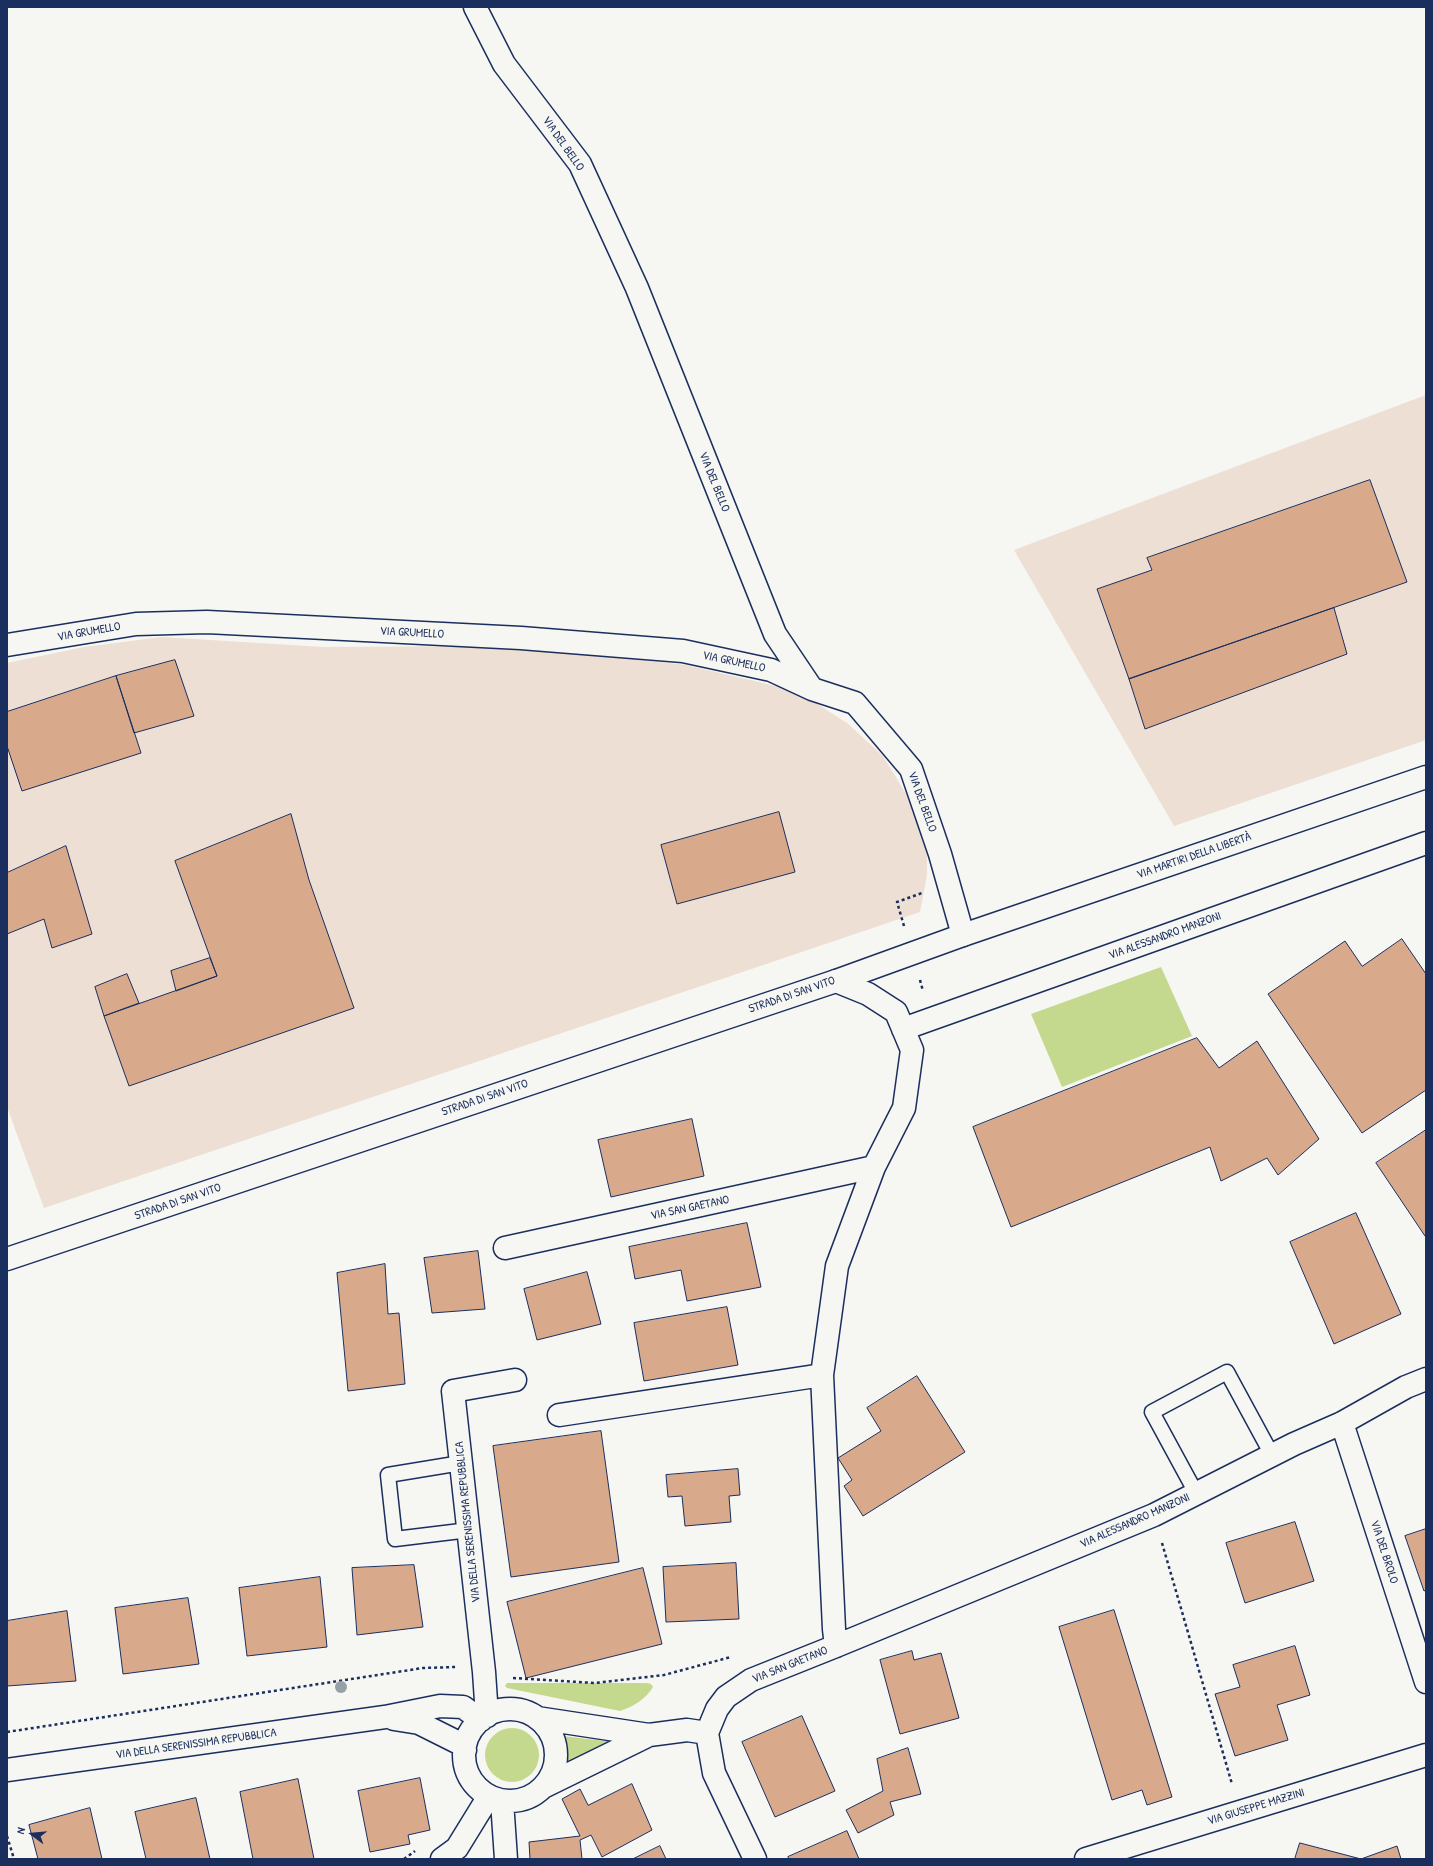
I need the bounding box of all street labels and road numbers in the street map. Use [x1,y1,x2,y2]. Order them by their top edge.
street label: VIA DEL BELLO [539,114,587,174]
street label: VIA DEL BELLO [695,450,733,514]
street label: VIA GRUMELLO [56,619,122,645]
street label: VIA GRUMELLO [380,624,444,642]
street label: VIA GRUMELLO [701,648,767,676]
street label: VIA DEL BELLO [904,770,940,834]
street label: VIA MARTIRI DELLA LIBERTÀ [1135,830,1253,882]
street label: VIA ALESSANDRO MANZONI [1107,909,1223,963]
street label: STRADA DI SAN VITO [747,973,837,1017]
street label: STRADA DI SAN VITO [440,1076,530,1120]
street label: STRADA DI SAN VITO [133,1180,223,1224]
street label: VIA SAN GAETANO [649,1193,731,1223]
street label: VIA DELLA SERENISSIMA REPUBBLICA [452,1441,484,1603]
street label: VIA ALESSANDRO MANZONI [1078,1490,1192,1552]
street label: VIA DEL BROLO [1367,1519,1401,1585]
street label: VIA SAN GAETANO [750,1643,830,1687]
street label: VIA DELLA SERENISSIMA REPUBBLICA [115,1726,277,1762]
street label: VIA GIUSEPPE MAZZINI [1206,1785,1306,1829]

